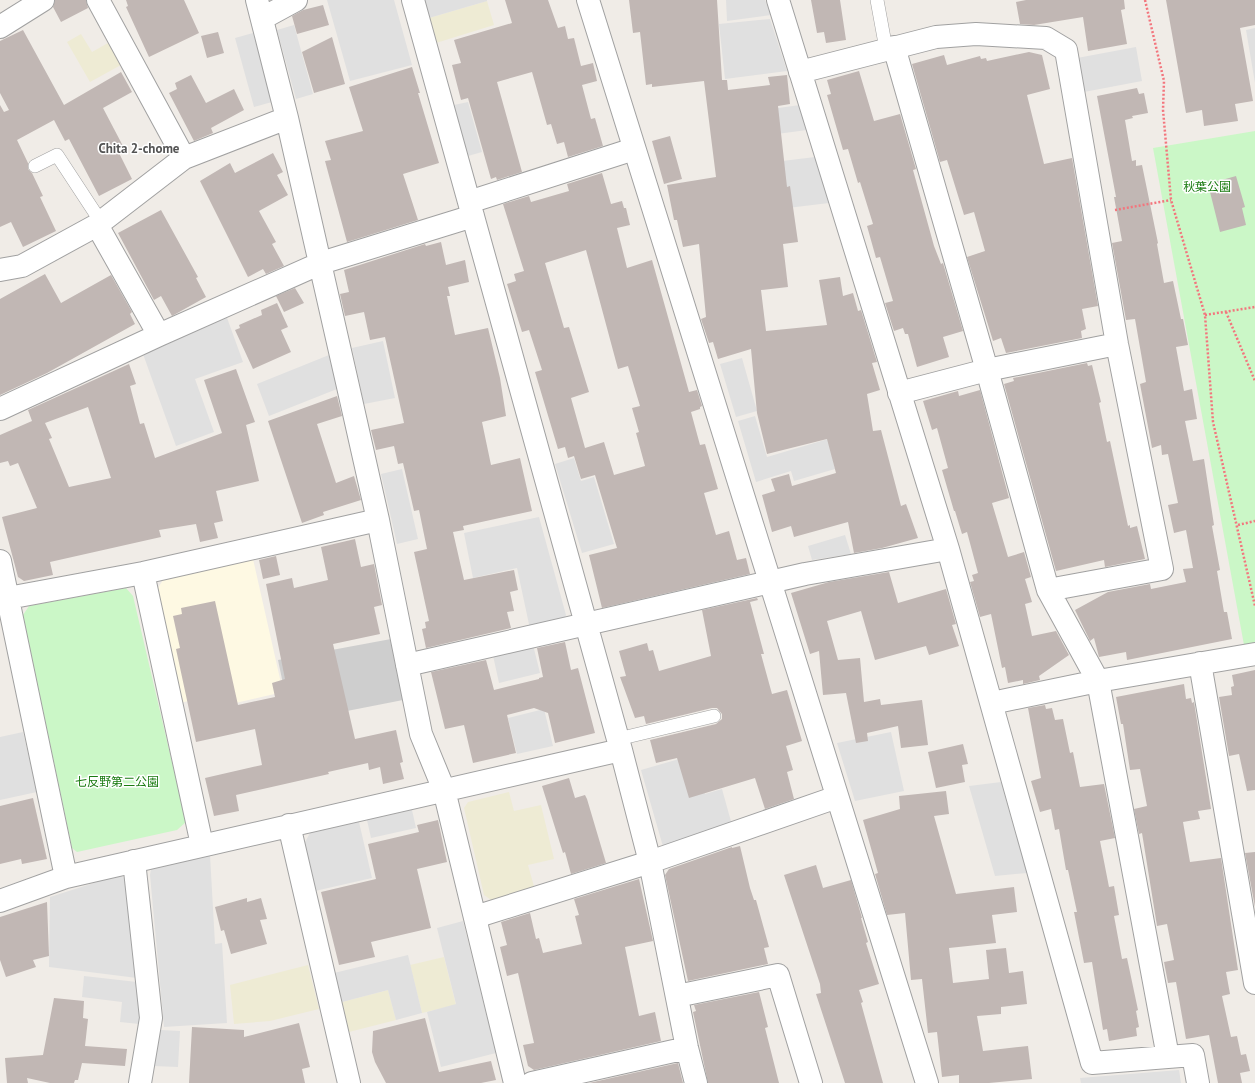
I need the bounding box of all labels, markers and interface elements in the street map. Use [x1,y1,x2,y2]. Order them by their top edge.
district label: Chita 2-chome [99,140,180,157]
park label: 秋葉公園 [1183,179,1231,194]
park label: 七反野第二公園 [75,774,159,789]

